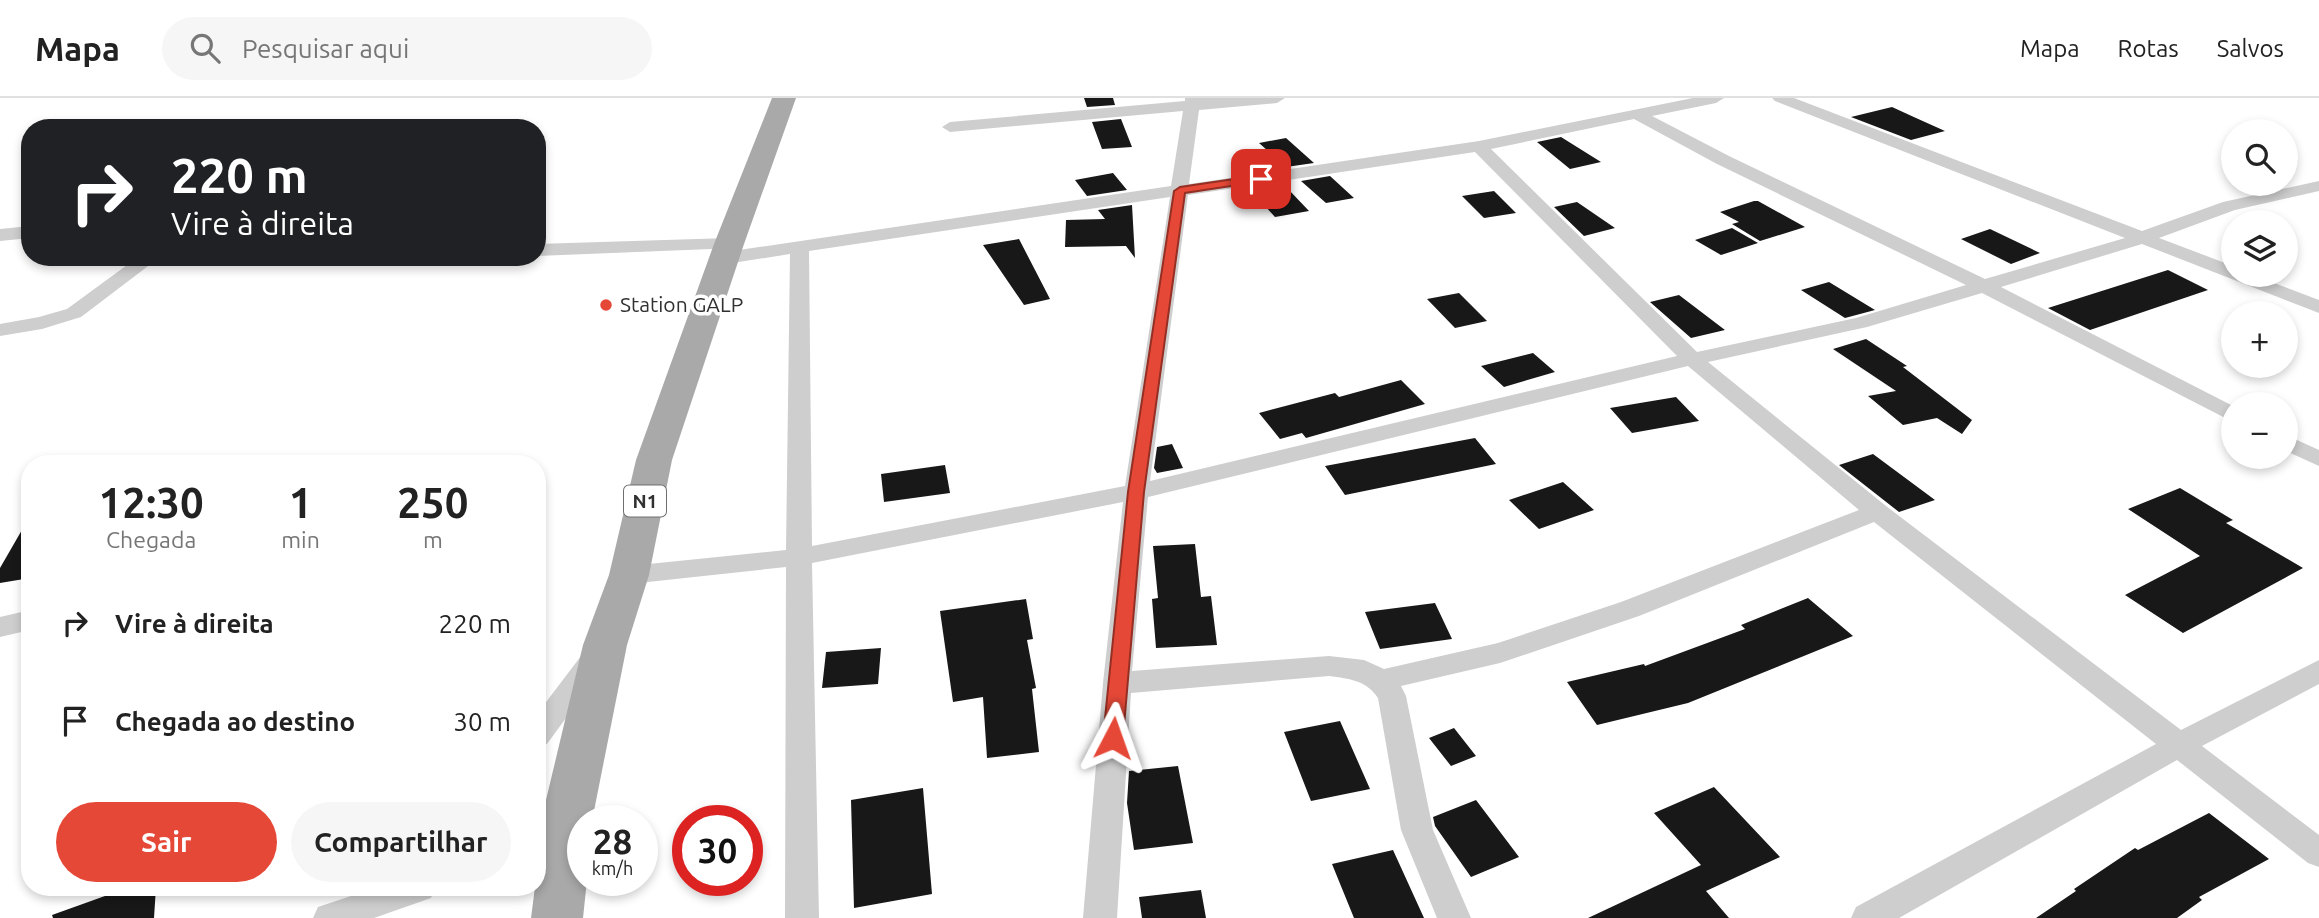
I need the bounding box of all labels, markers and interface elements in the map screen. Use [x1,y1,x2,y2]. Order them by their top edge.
search box [162,17,652,80]
icon: search [186,29,224,67]
text: Mapa [35,30,120,67]
text: Pesquisar aqui [242,34,409,63]
text: Mapa [2020,35,2080,62]
text: Rotas [2118,35,2179,62]
text: Salvos [2217,35,2284,62]
map controls [2221,119,2298,469]
button: search [2221,119,2298,196]
icon: right [56,147,147,238]
text: 220 m [171,147,308,202]
pin [1231,149,1291,209]
icon: arrive [1242,160,1280,198]
text: Vire à direita [171,205,354,241]
button: layers [2221,210,2298,287]
place label: Station GALP [620,292,743,316]
marker: Station GALP [598,297,614,313]
button: + [2221,301,2298,378]
button: − [2221,392,2298,469]
text: 12:30 [99,479,204,526]
text: 1 [289,479,312,526]
text: 250 [397,479,468,526]
road number: N1 [624,486,666,516]
text: Chegada [106,527,196,552]
text: min [281,527,320,552]
text: m [423,527,443,552]
icon: right [56,604,94,642]
text: Vire à direita [115,609,274,638]
text: 220 m [439,609,511,638]
position arrow [1076,701,1150,775]
icon: arrive [56,702,94,740]
text: Chegada ao destino [115,707,355,736]
text: 30 m [453,707,511,736]
button: Sair [56,802,277,882]
button: Compartilhar [291,802,511,882]
speed limit sign: 30 [672,805,763,896]
text: 28 [593,821,632,861]
text: km/h [592,858,633,878]

